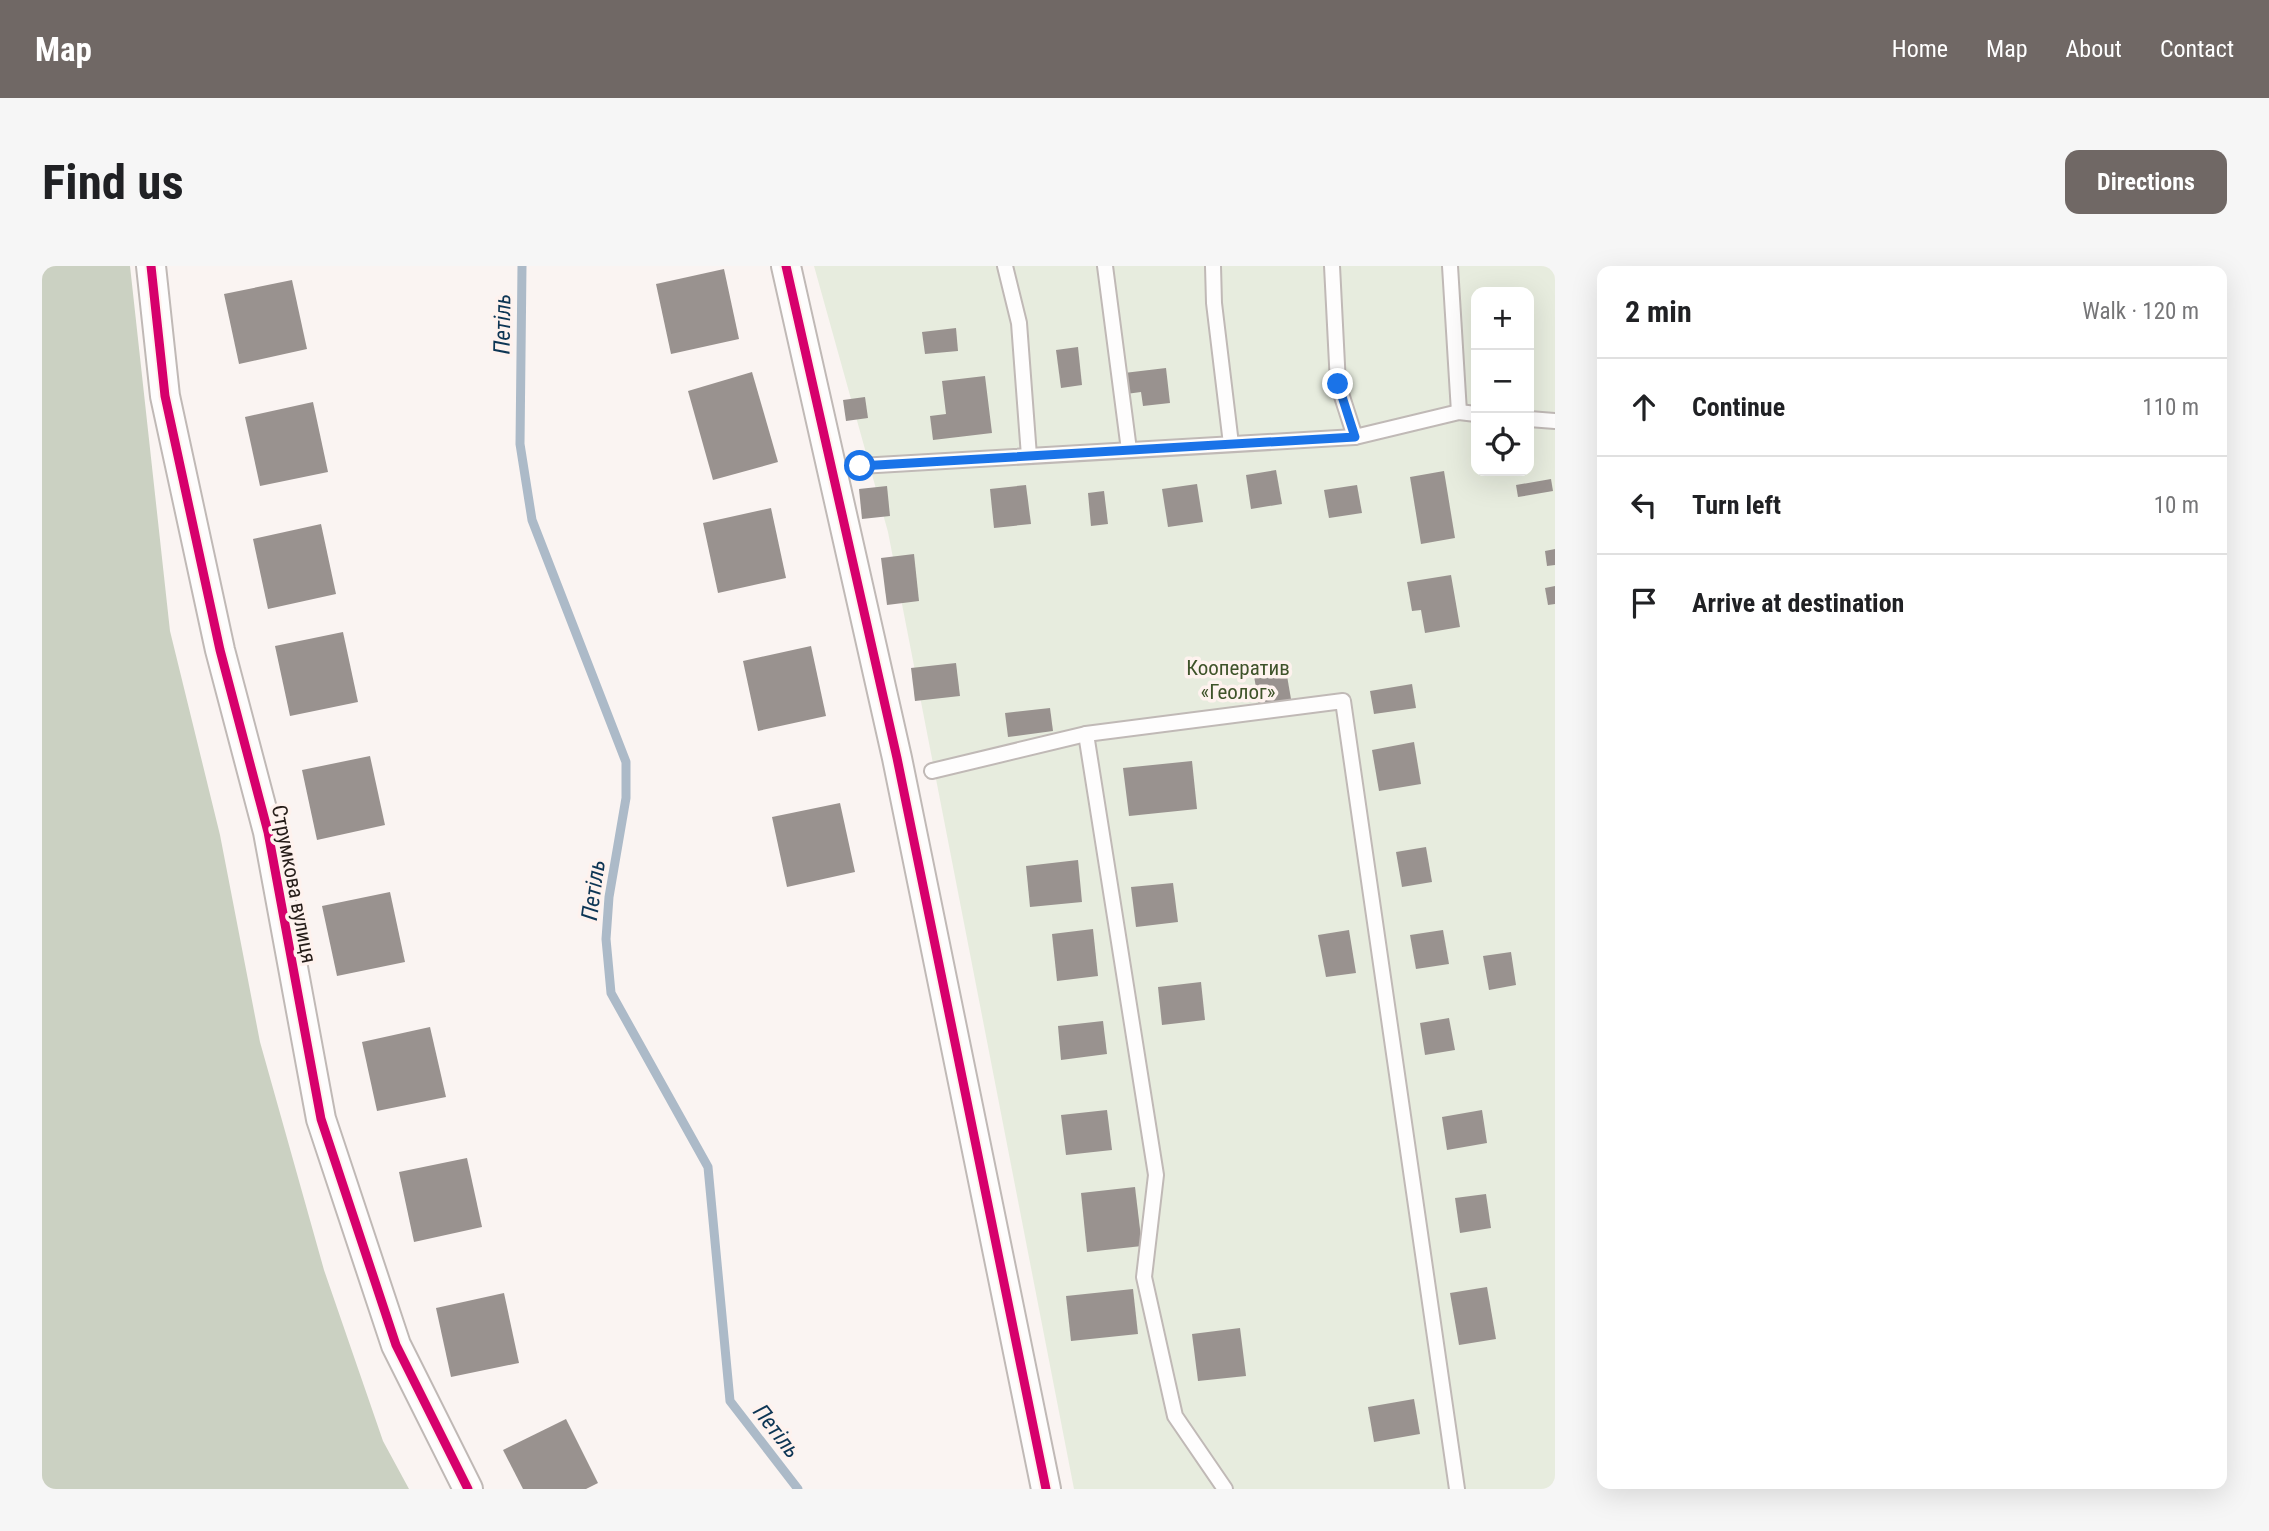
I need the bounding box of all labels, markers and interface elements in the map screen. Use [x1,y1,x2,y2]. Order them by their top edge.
text: Map [35,30,92,69]
text: Home [1892,35,1948,63]
text: Map [1986,35,2028,63]
text: About [2066,35,2122,63]
text: Contact [2160,35,2234,63]
button: Directions [2065,150,2227,214]
text: Find us [42,154,184,211]
map controls [1471,287,1534,476]
button: + [1471,287,1534,350]
water label: Петіль [488,293,517,355]
text: 2 min [1625,294,1692,329]
text: Walk · 120 m [2082,298,2199,325]
button: − [1471,350,1534,413]
route end [1322,368,1353,399]
icon: ahead [1625,388,1663,426]
text: Continue [1692,392,1785,422]
text: 110 m [2142,394,2199,421]
button: locate [1471,413,1534,476]
route start [844,450,875,481]
icon: left [1625,486,1663,524]
text: Turn left [1692,490,1781,520]
text: 10 m [2154,492,2199,519]
icon: arrive [1625,584,1663,622]
text: Arrive at destination [1692,588,1904,618]
park label: Кооператив «Геолог» [1186,656,1290,704]
street label: Струмкова вулиця [267,803,321,965]
water label: Петіль [576,858,611,922]
water label: Петіль [747,1399,806,1464]

